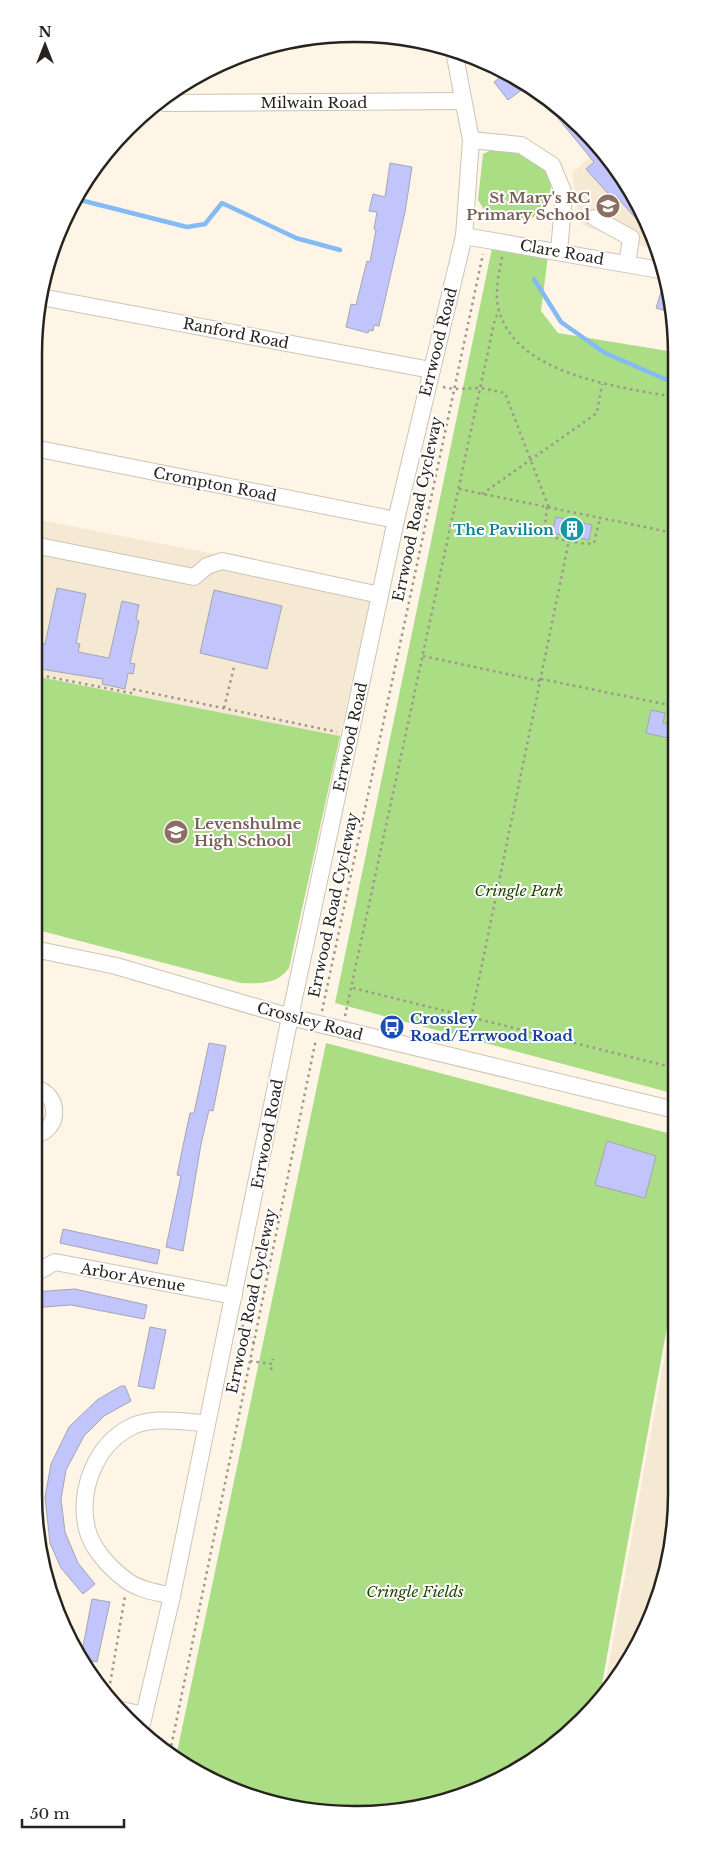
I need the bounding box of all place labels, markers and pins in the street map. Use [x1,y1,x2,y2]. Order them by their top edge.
place label: St Mary's RC Primary School [466,188,591,224]
school or university icon: St Mary's RC Primary School [595,193,621,219]
building icon: The Pavilion [559,516,585,542]
place label: The Pavilion [453,520,554,539]
place label: Levenshulme High School [194,814,302,850]
school or university icon: Levenshulme High School [163,819,189,845]
place label: Crossley Road/Errwood Road [410,1009,573,1045]
bus stop icon: Crossley Road/Errwood Road [379,1014,405,1040]

